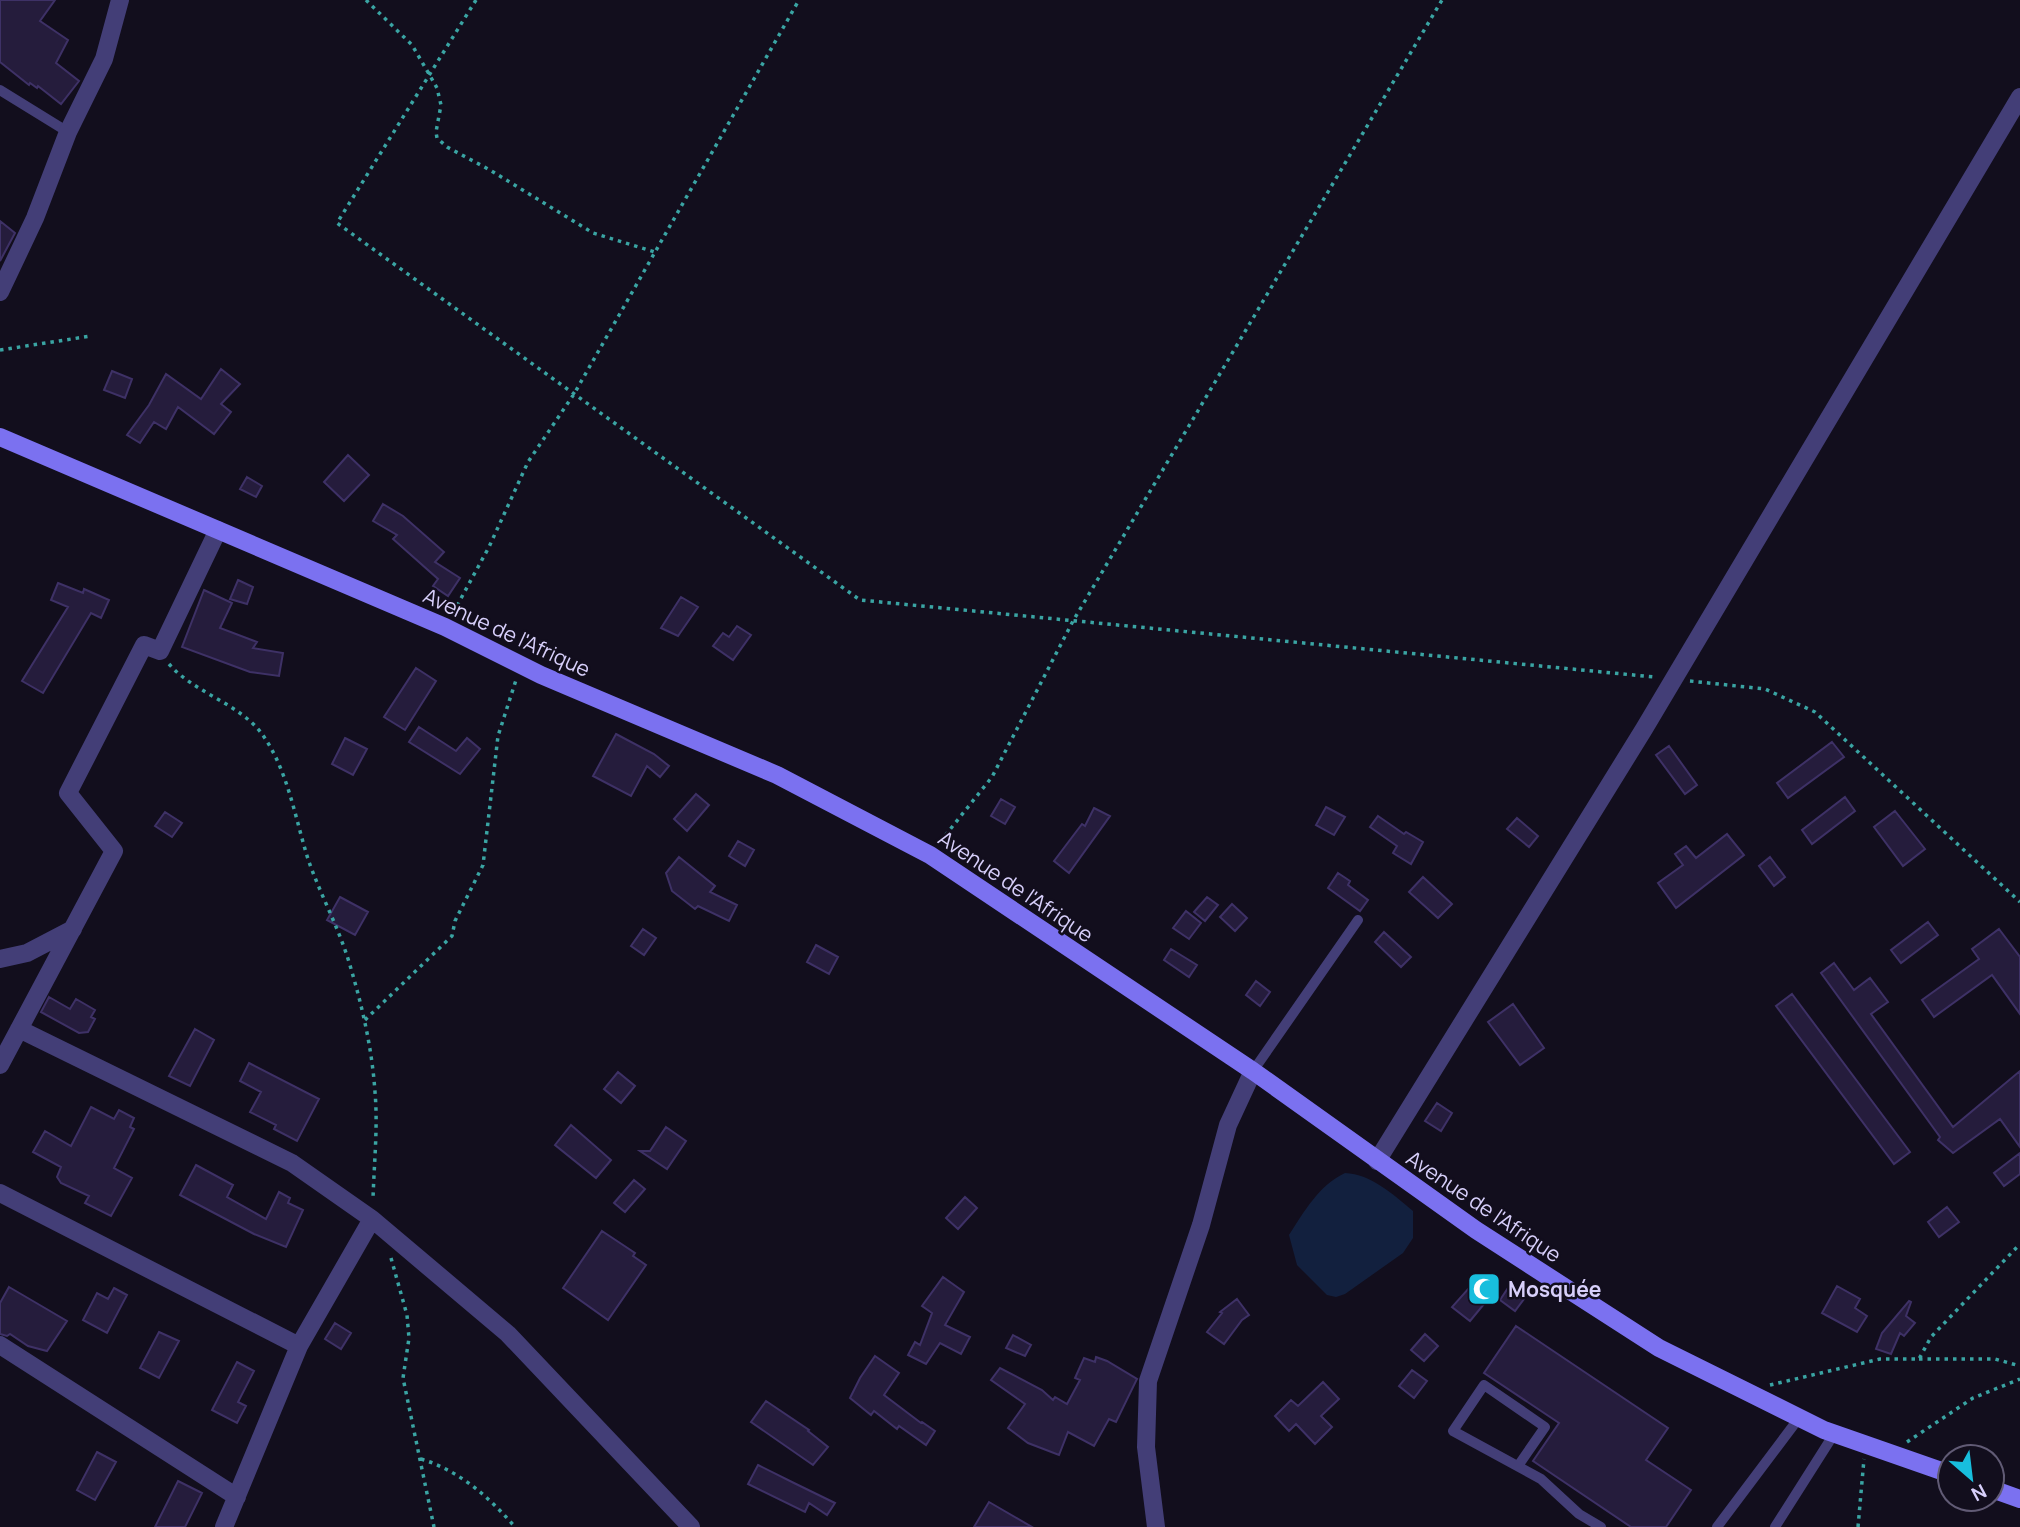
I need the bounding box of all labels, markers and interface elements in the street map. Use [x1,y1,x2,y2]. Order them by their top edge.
street label: Avenue de l'Afrique [419,581,595,683]
street label: Avenue de l'Afrique [933,824,1099,948]
street label: Avenue de l'Afrique [1401,1144,1567,1268]
mosque icon: Mosquée [1465,1270,1503,1308]
place label: Mosquée [1508,1275,1601,1303]
north arrow [1936,1443,2006,1513]
text: N [1967,1478,1991,1508]

